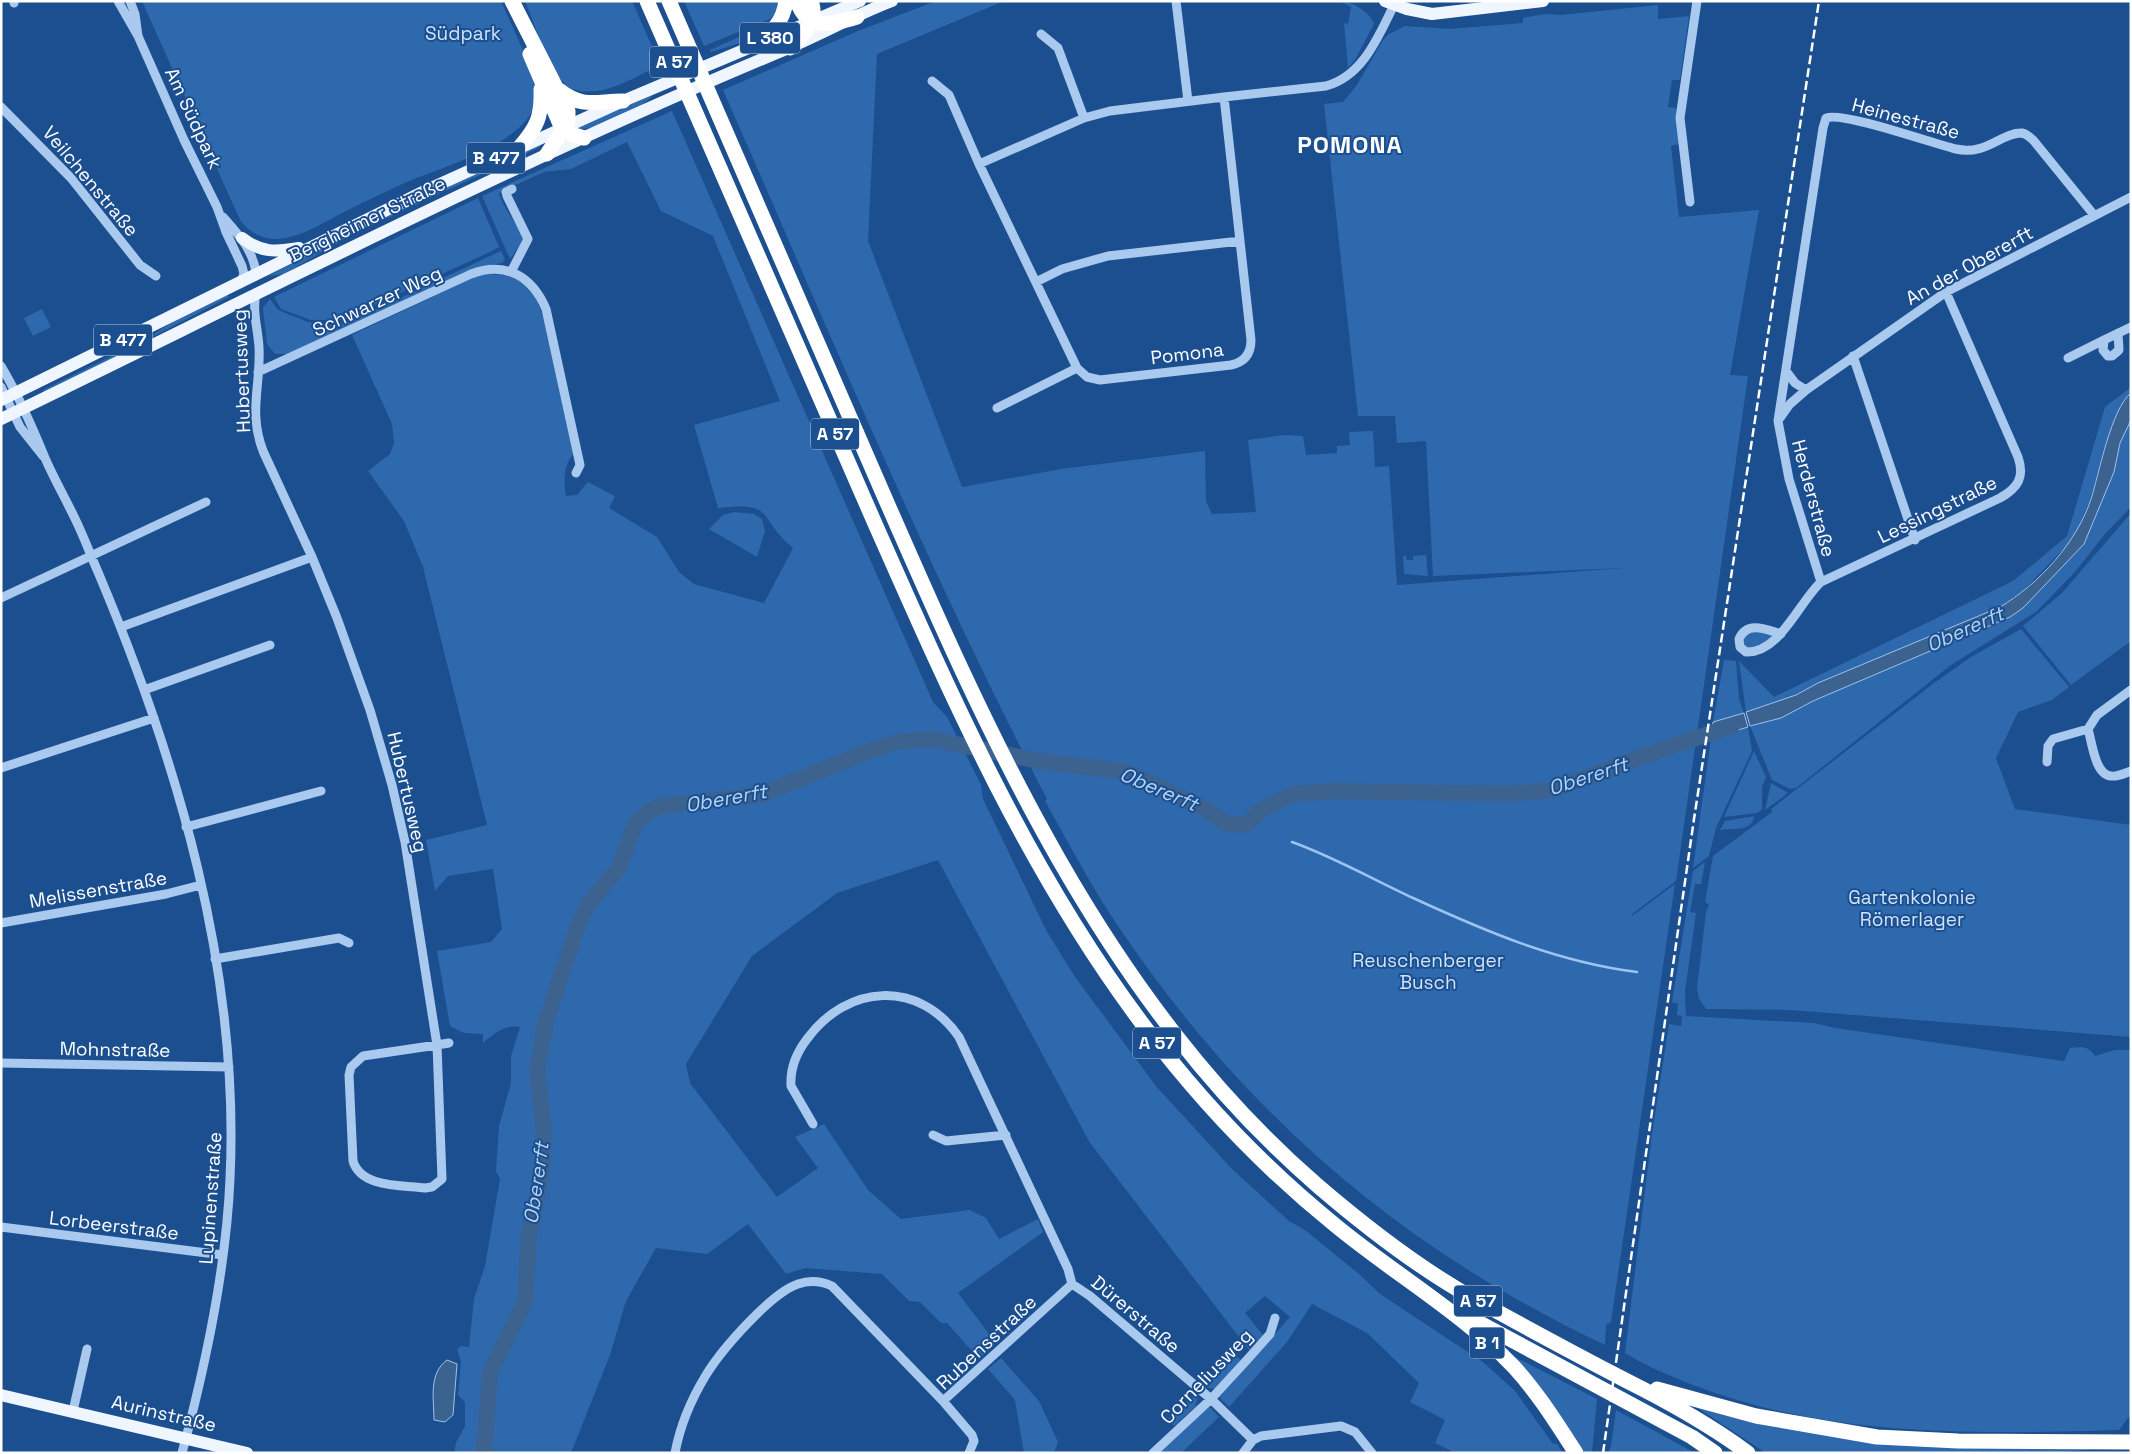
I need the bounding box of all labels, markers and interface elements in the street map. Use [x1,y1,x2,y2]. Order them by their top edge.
park label: Südpark [425,21,501,46]
road number: L 380 [740,22,800,54]
road number: A 57 [650,46,698,78]
street label: Am Südpark [159,63,228,173]
street label: Heinestraße [1849,92,1963,145]
street label: Veilchenstraße [37,121,144,242]
district label: POMONA [1297,129,1403,160]
road number: B 477 [467,142,525,174]
street label: Bergheimer Straße [285,171,450,268]
street label: An der Obererft [1901,220,2038,311]
street label: Schwarzer Weg [308,260,446,342]
street label: Hubertusweg [227,309,256,433]
road number: B 477 [94,324,152,356]
street label: Pomona [1149,337,1225,370]
road number: A 57 [811,418,859,449]
street label: Herderstraße [1786,437,1841,560]
street label: Lessingstraße [1874,470,2001,549]
water label: Obererft [1922,600,2010,658]
street label: Hubertusweg [381,729,434,855]
water label: Obererft [1545,750,1633,801]
water label: Obererft [1116,761,1204,818]
water label: Obererft [683,778,771,818]
street label: Melissenstraße [27,865,169,914]
park label: Gartenkolonie Römerlager [1848,885,1976,932]
park label: Reuschenberger Busch [1352,948,1504,995]
road number: A 57 [1133,1028,1181,1058]
street label: Mohnstraße [59,1036,171,1063]
street label: Lupinenstraße [193,1131,228,1265]
water label: Obererft [517,1139,555,1226]
street label: Lorbeerstraße [48,1205,180,1246]
street label: Dürerstraße [1086,1270,1185,1359]
road number: A 57 [1454,1285,1502,1316]
street label: Rubensstraße [931,1289,1042,1395]
street label: Corneliusweg [1155,1323,1258,1429]
road number: B 1 [1470,1328,1504,1359]
street label: Aurinstraße [109,1389,219,1438]

